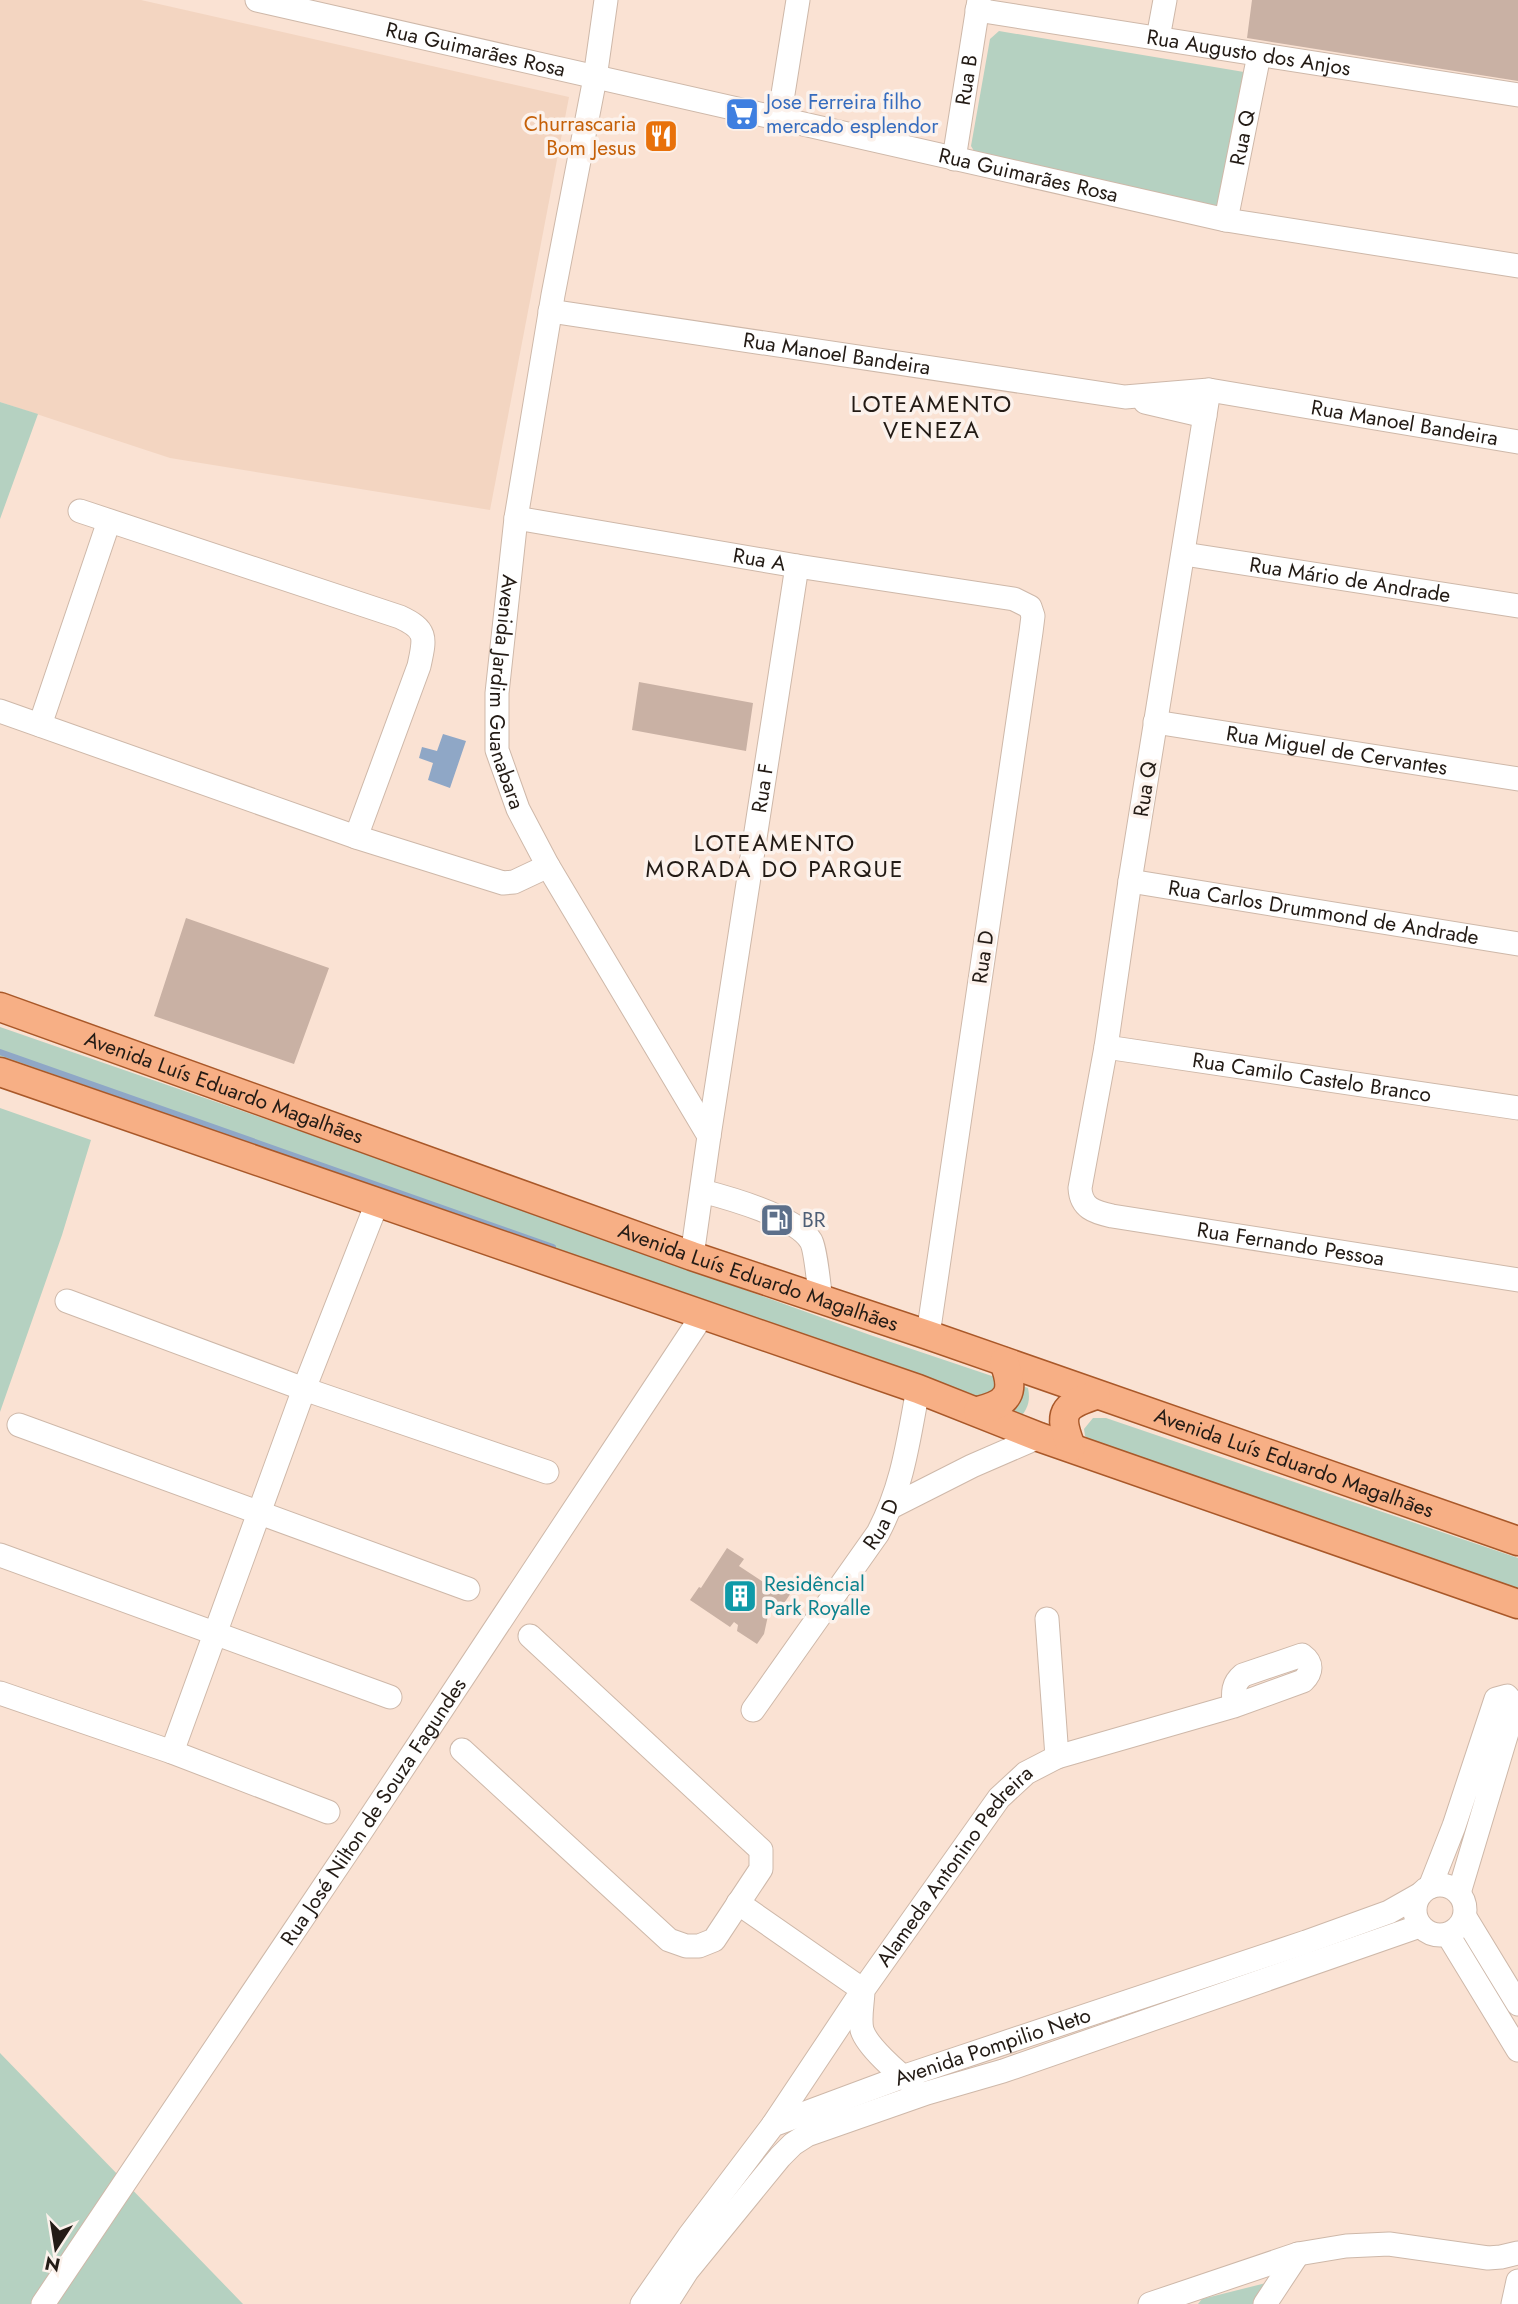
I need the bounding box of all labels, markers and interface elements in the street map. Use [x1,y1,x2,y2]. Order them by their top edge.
street label: Rua Guimarães Rosa [383,15,568,85]
street label: Rua Augusto dos Anjos [1144,22,1353,84]
street label: Rua B [948,52,985,107]
place label: Jose Ferreira filho mercado esplendor [763,87,939,141]
supermarket icon: Jose Ferreira filho mercado esplendor [723,95,761,133]
street label: Rua Q [1222,107,1263,168]
place label: Churrascaria Bom Jesus [524,109,636,163]
restaurant icon: Churrascaria Bom Jesus [642,117,680,155]
street label: Rua Guimarães Rosa [936,140,1121,210]
street label: Rua Manoel Bandeira [741,325,933,383]
district label: LOTEAMENTO VENEZA [851,387,1013,447]
street label: Rua Manoel Bandeira [1309,392,1500,453]
street label: Rua A [731,540,788,579]
street label: Rua Mário de Andrade [1247,549,1453,610]
street label: Avenida Jardim Guanabara [482,573,532,814]
street label: Rua Miguel de Cervantes [1224,718,1450,783]
street label: Rua Q [1126,759,1164,819]
street label: Rua F [744,761,781,815]
district label: LOTEAMENTO MORADA DO PARQUE [646,826,904,886]
street label: Rua Carlos Drummond de Andrade [1166,872,1481,952]
street label: Rua D [964,928,1002,986]
street label: Avenida Luís Eduardo Magalhães [81,1024,367,1151]
street label: Rua Camilo Castelo Branco [1190,1045,1433,1110]
fuel station icon: BR [758,1201,796,1239]
place label: BR [802,1205,826,1235]
street label: Rua Fernando Pessoa [1195,1215,1386,1274]
street label: Avenida Luís Eduardo Magalhães [614,1216,902,1339]
street label: Avenida Luís Eduardo Magalhães [1150,1400,1438,1525]
street label: Rua D [856,1494,907,1556]
place label: Residêncial Park Royalle [764,1569,871,1623]
building icon: Residêncial Park Royalle [721,1577,759,1615]
street label: Rua José Nilton de Souza Fagundes [273,1672,474,1952]
street label: Alameda Antonino Pedreira [869,1759,1040,1973]
street label: Avenida Pompilio Neto [890,2000,1095,2094]
north arrow [21,2213,91,2283]
text: N [42,2249,63,2279]

